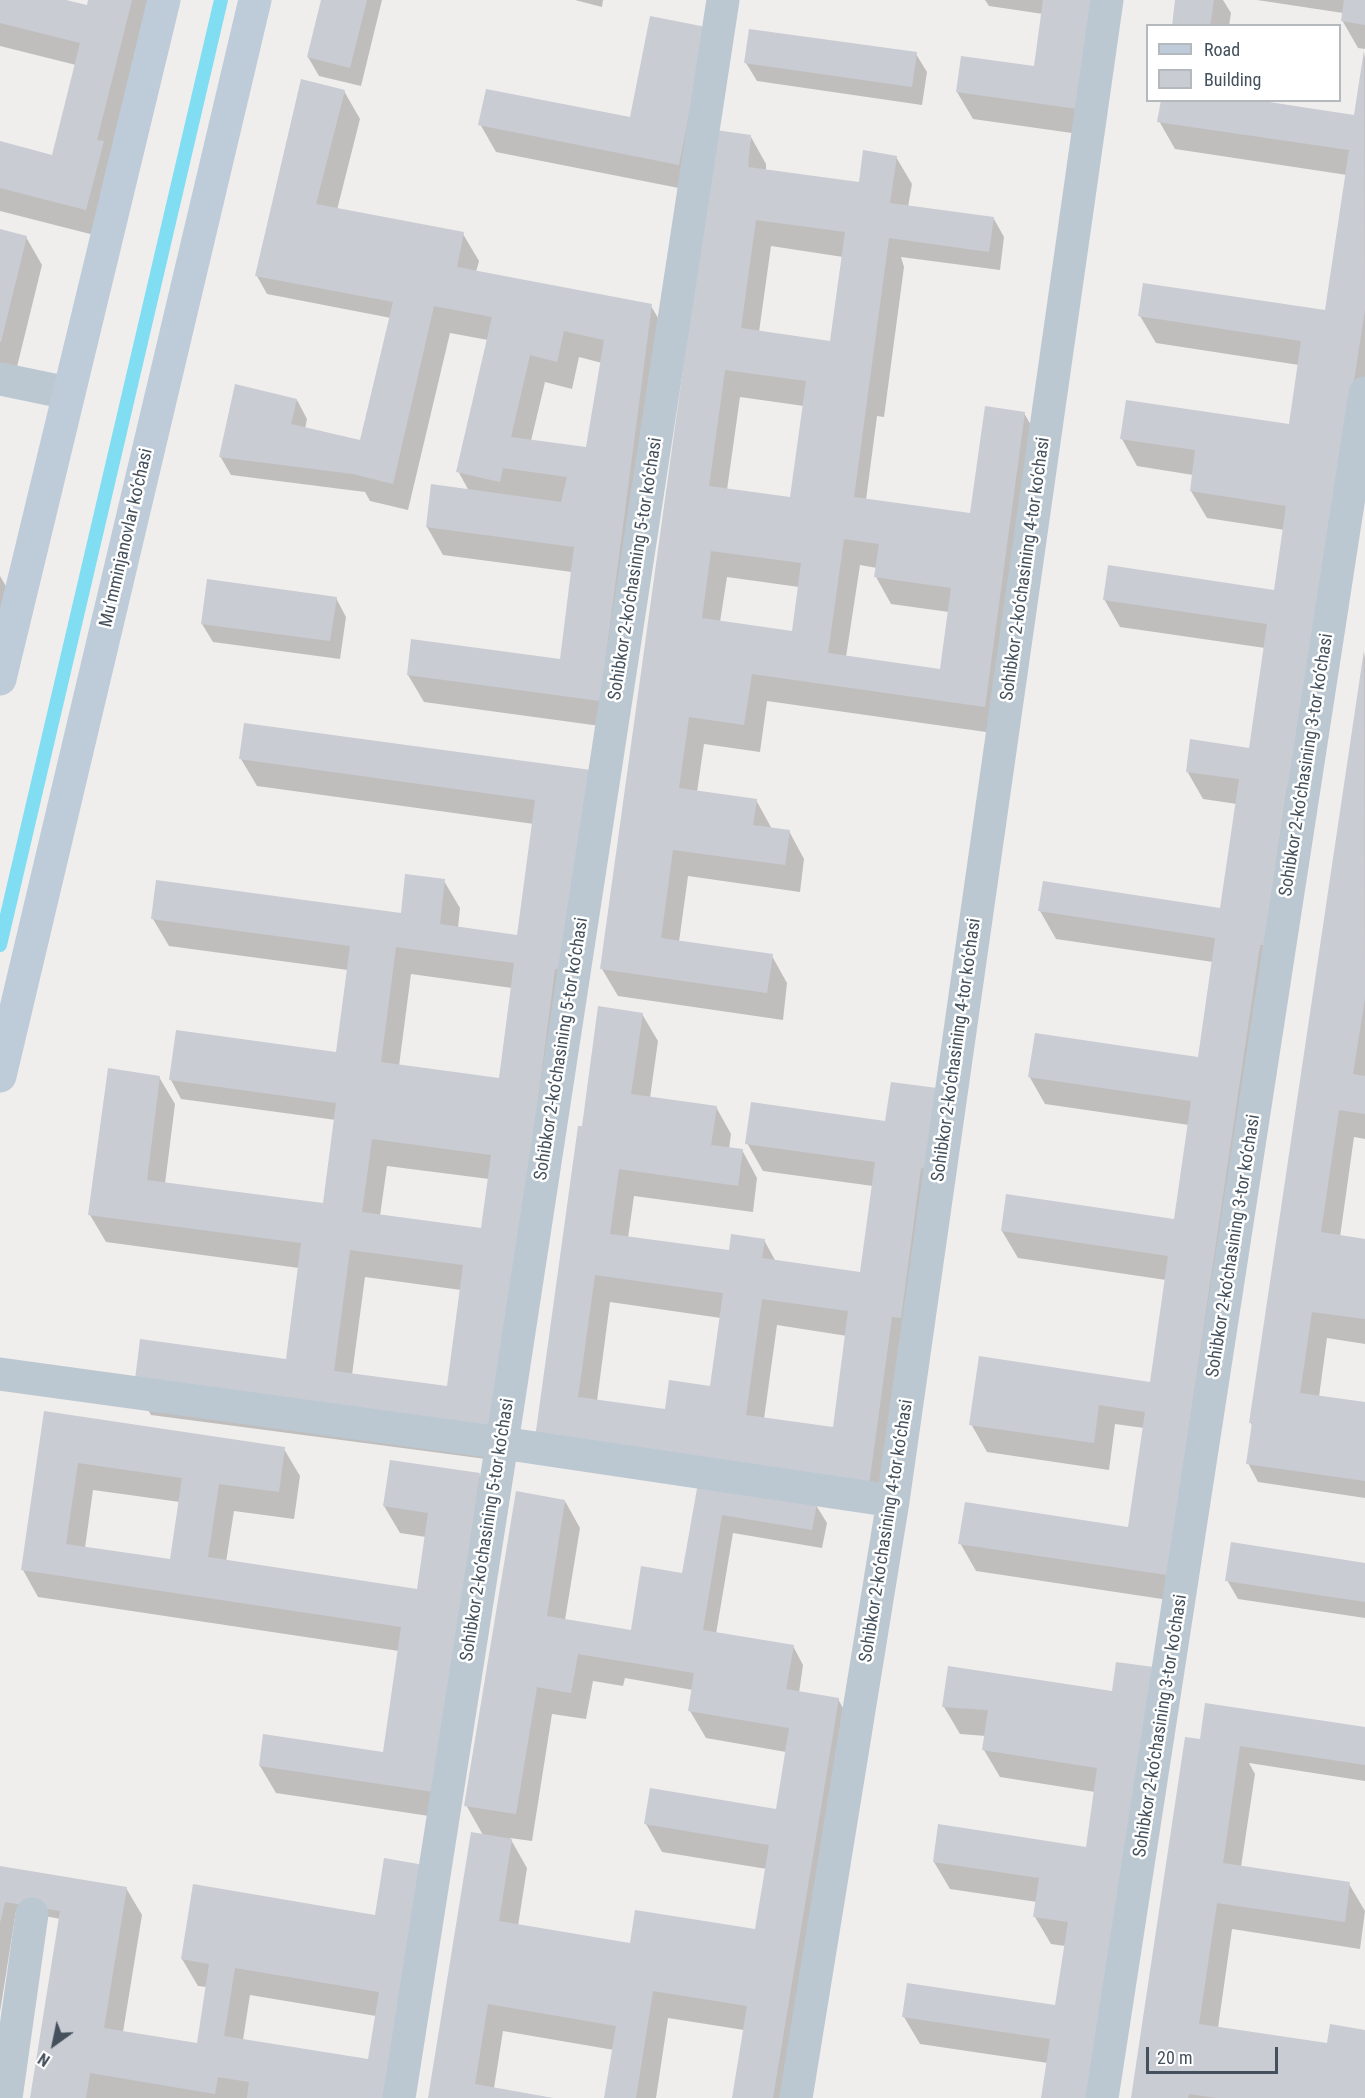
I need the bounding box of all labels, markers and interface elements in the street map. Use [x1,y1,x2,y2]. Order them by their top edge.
legend [1146,24,1341,102]
text: Road [1204,39,1240,60]
text: Building [1204,69,1261,90]
street label: Sohibkor 2-ko‘chasining 5-tor ko‘chasi [605,436,667,702]
street label: Sohibkor 2-ko‘chasining 4-tor ko‘chasi [997,436,1055,702]
street label: Mu’mminjanovlar ko‘chasi [96,446,158,630]
street label: Sohibkor 2-ko‘chasining 3-tor ko‘chasi [1276,632,1338,898]
street label: Sohibkor 2-ko‘chasining 5-tor ko‘chasi [531,916,593,1182]
street label: Sohibkor 2-ko‘chasining 4-tor ko‘chasi [928,917,986,1183]
street label: Sohibkor 2-ko‘chasining 3-tor ko‘chasi [1203,1113,1265,1379]
street label: Sohibkor 2-ko‘chasining 5-tor ko‘chasi [457,1397,519,1663]
street label: Sohibkor 2-ko‘chasining 4-tor ko‘chasi [856,1398,918,1664]
street label: Sohibkor 2-ko‘chasining 3-tor ko‘chasi [1130,1593,1192,1859]
north arrow [24,2014,84,2074]
scale bar [1149,2035,1281,2073]
text: 20 m [1157,2047,1192,2068]
text: N [35,2049,53,2070]

